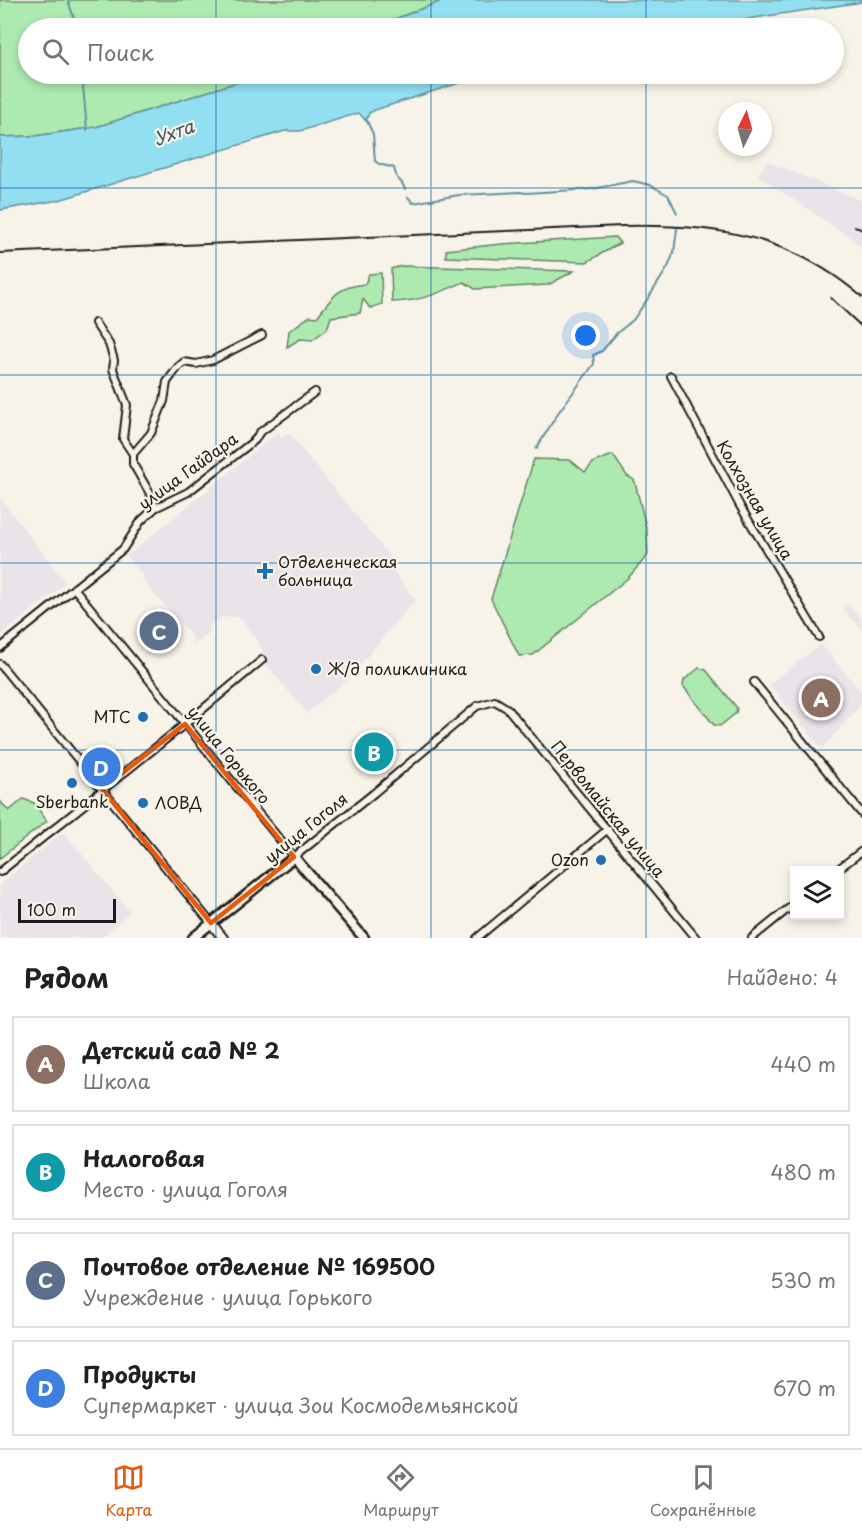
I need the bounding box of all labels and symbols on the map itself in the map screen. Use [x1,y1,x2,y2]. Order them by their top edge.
north arrow [718,102,772,156]
water label: Ухта [150,112,198,151]
your location [571,321,600,350]
street label: улица Гайдара [133,426,242,514]
street label: Колхозная улица [712,435,800,564]
place label: Отделенческая больница [278,549,397,591]
marker: Отделенческая больница [256,562,274,580]
pin: C [140,608,178,654]
place label: Ж/д поликлиника [327,656,467,680]
marker: Ж/д поликлиника [309,662,323,676]
pin: A [802,676,840,720]
street label: улица Горького [183,700,277,809]
place label: МТС [93,704,131,728]
marker: МТС [136,710,150,724]
pin: B [354,730,394,774]
street label: Первомайская улица [546,735,672,882]
pin: D [82,744,120,789]
marker: Sberbank [65,776,79,790]
street label: улица Гоголя [259,786,352,868]
place label: Sberbank [35,789,109,813]
place label: ЛОВД [155,790,203,814]
marker: ЛОВД [136,796,150,810]
place label: Ozon [551,847,589,871]
marker: Ozon [594,853,608,867]
scale bar [18,896,116,924]

